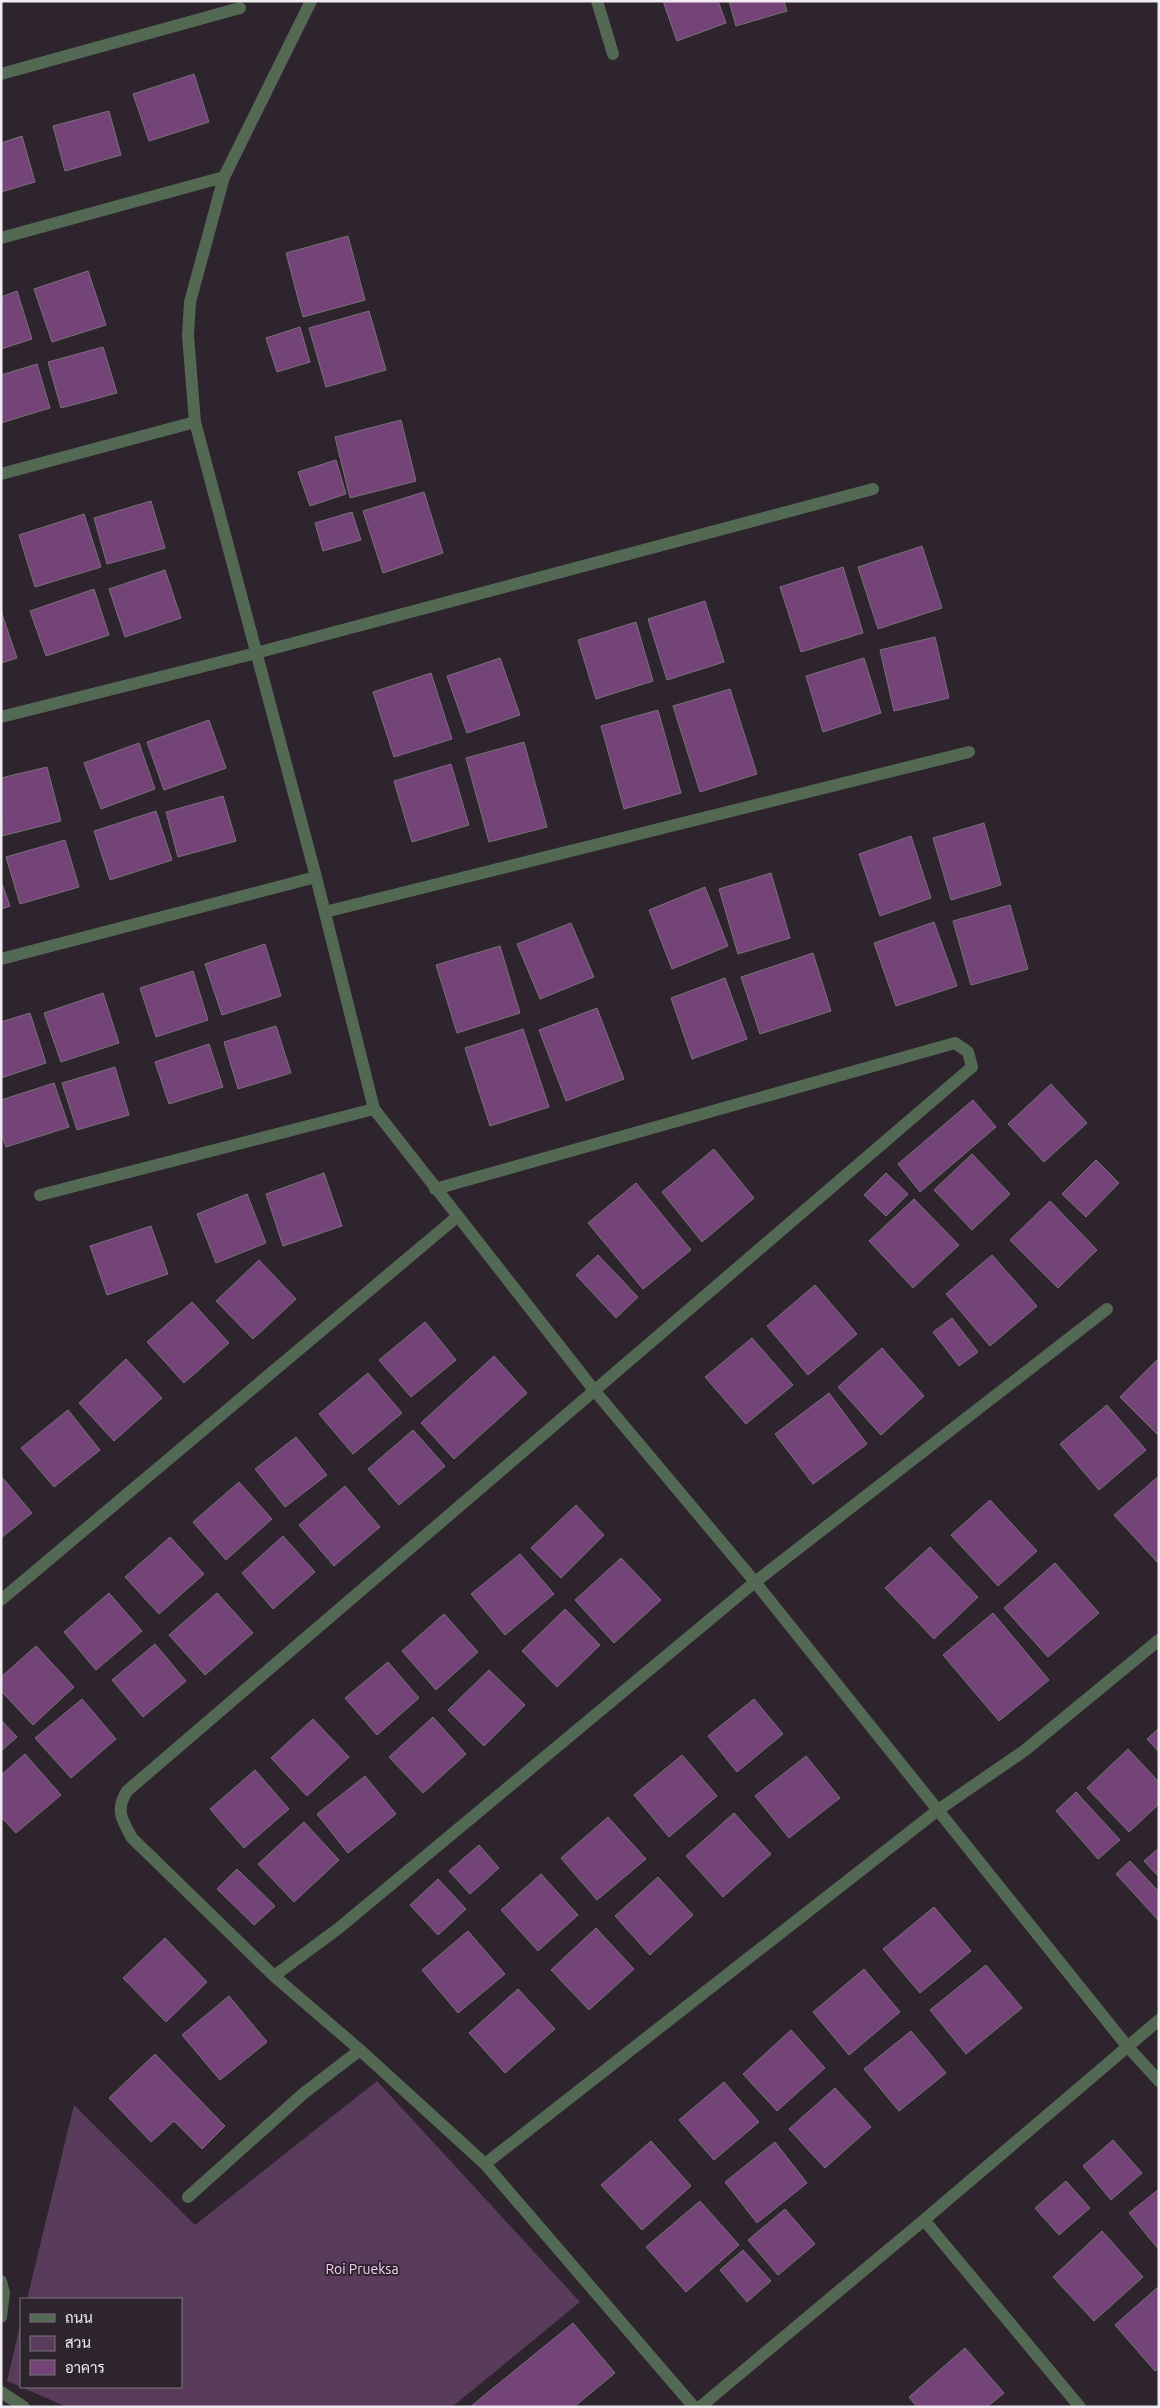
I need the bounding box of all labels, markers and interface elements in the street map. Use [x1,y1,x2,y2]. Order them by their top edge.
park label: Roi Prueksa [325,2261,399,2277]
legend [20,2298,182,2388]
text: ถนน [65,2309,93,2326]
text: สวน [65,2334,91,2351]
text: อาคาร [65,2359,105,2376]

